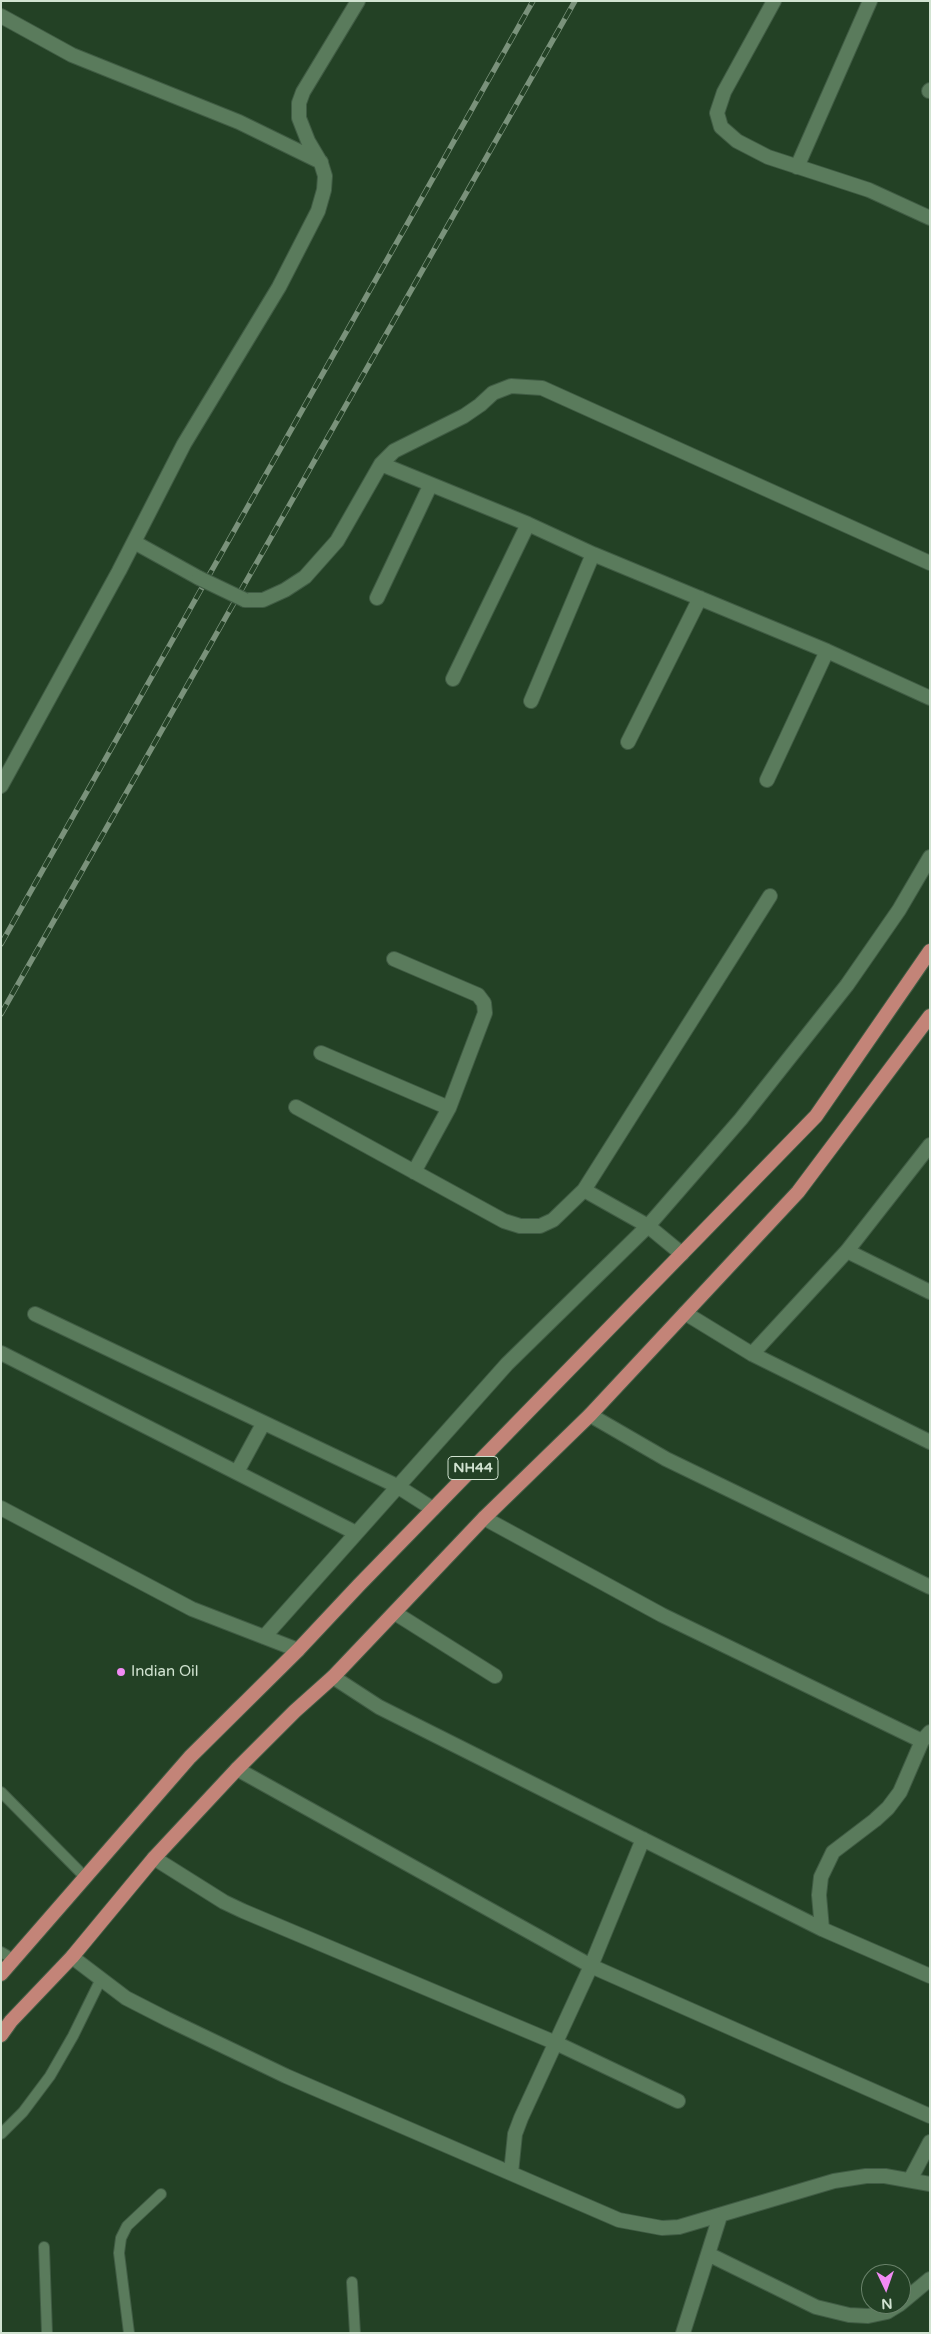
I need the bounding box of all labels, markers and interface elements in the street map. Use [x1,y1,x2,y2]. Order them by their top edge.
road number: NH44 [448,1456,498,1480]
place label: Indian Oil [131,1663,198,1681]
marker: Indian Oil [115,1666,127,1678]
north arrow [861,2264,911,2314]
text: N [881,2295,893,2312]

